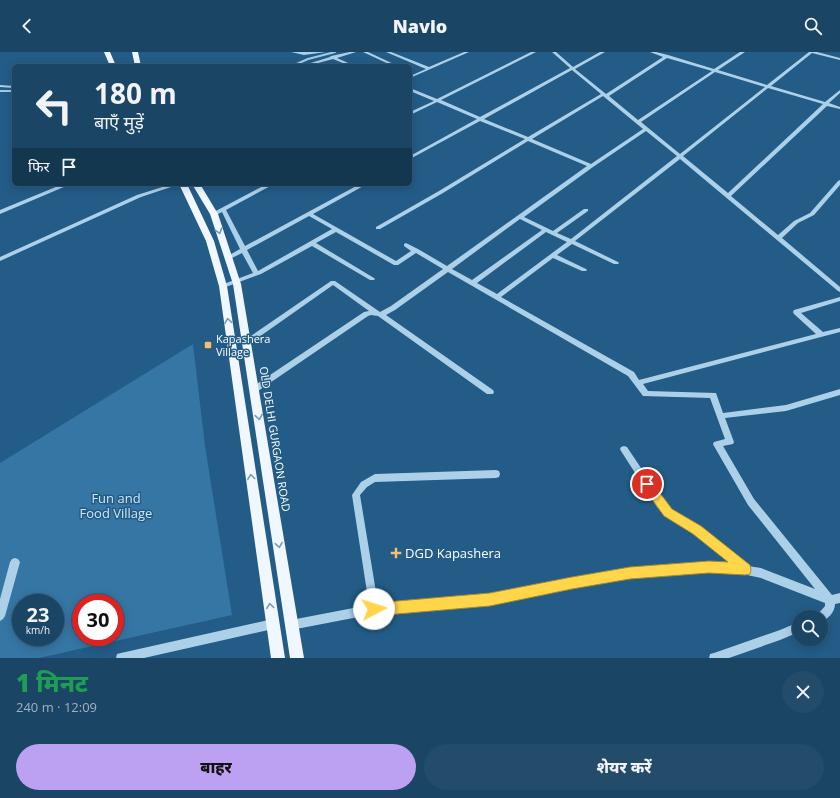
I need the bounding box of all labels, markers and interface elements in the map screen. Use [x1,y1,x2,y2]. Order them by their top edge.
text: Navio [393,14,447,38]
icon: back [16,15,38,37]
icon: search [802,15,824,37]
text: 180 m [94,74,177,112]
icon: left [28,80,80,132]
text: बाएँ मुड़ें [94,110,144,134]
text: फिर [28,156,50,176]
icon: arrive [58,156,80,178]
one-way arrow [214,227,223,234]
one-way arrow [224,318,233,324]
place label: Kapashera Village [216,331,270,359]
marker: Kapashera Village [203,340,213,350]
street label: OLD DELHI GURGAON ROAD [257,365,294,513]
one-way arrow [254,414,263,420]
pin [630,467,664,501]
icon: arrive [636,473,658,495]
one-way arrow [247,474,256,480]
park label: Fun and Food Village [80,489,152,522]
one-way arrow [274,542,283,549]
place label: DGD Kapashera [405,544,501,562]
marker: DGD Kapashera [390,547,402,559]
position arrow [353,588,395,630]
speed limit sign: 30 [72,594,124,646]
text: 23 [27,601,49,628]
one-way arrow [266,603,275,609]
map controls [792,610,828,646]
button: search [792,610,828,646]
text: km/h [26,623,50,637]
text: 1 मिनट [16,666,88,699]
button: close [782,671,824,713]
text: 240 m · 12:09 [16,698,97,716]
button: बाहर [16,744,416,790]
button: शेयर करें [424,744,824,790]

